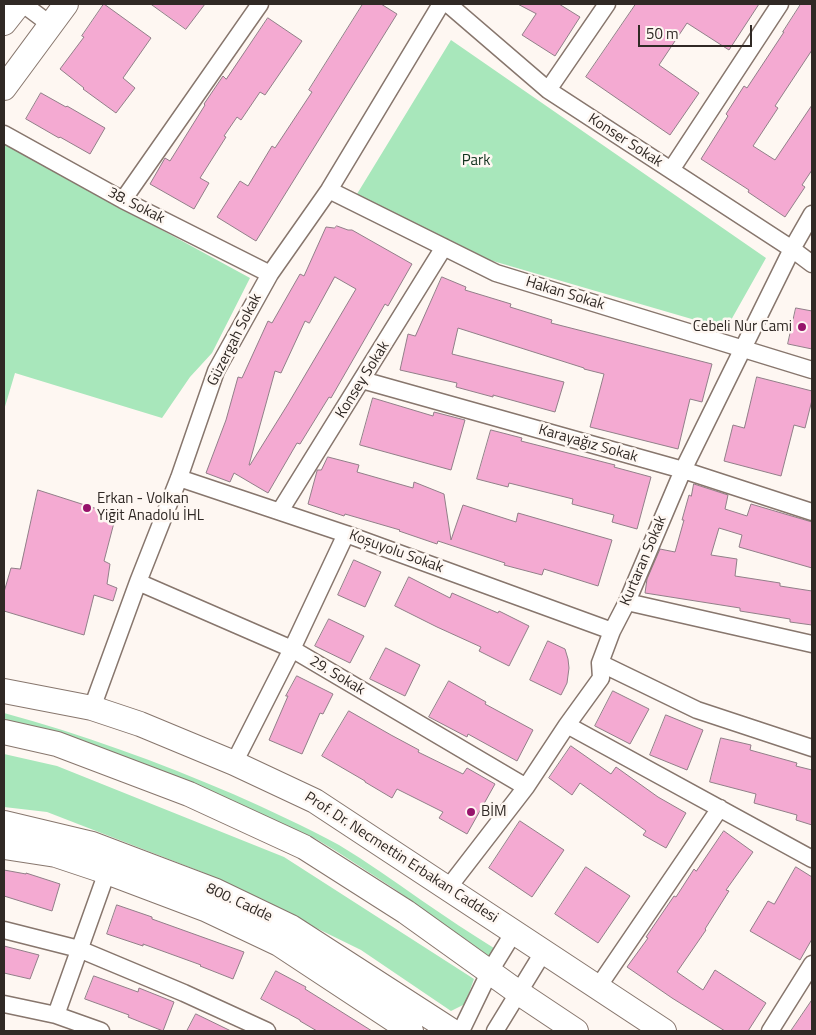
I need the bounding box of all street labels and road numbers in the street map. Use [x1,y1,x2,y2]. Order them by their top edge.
street label: Konser Sokak [584,110,666,172]
street label: 38. Sokak [105,184,167,228]
street label: Hakan Sokak [523,273,607,315]
street label: Güzergah Sokak [204,291,266,389]
street label: Konsey Sokak [332,338,394,422]
street label: Karayağız Sokak [536,421,640,467]
street label: Kurtaran Sokak [617,513,671,609]
street label: Koşuyolu Sokak [346,527,446,577]
street label: 29. Sokak [306,653,368,699]
street label: Prof. Dr. Necmettin Erbakan Caddesi [301,789,501,927]
street label: 800. Cadde [203,880,275,926]

